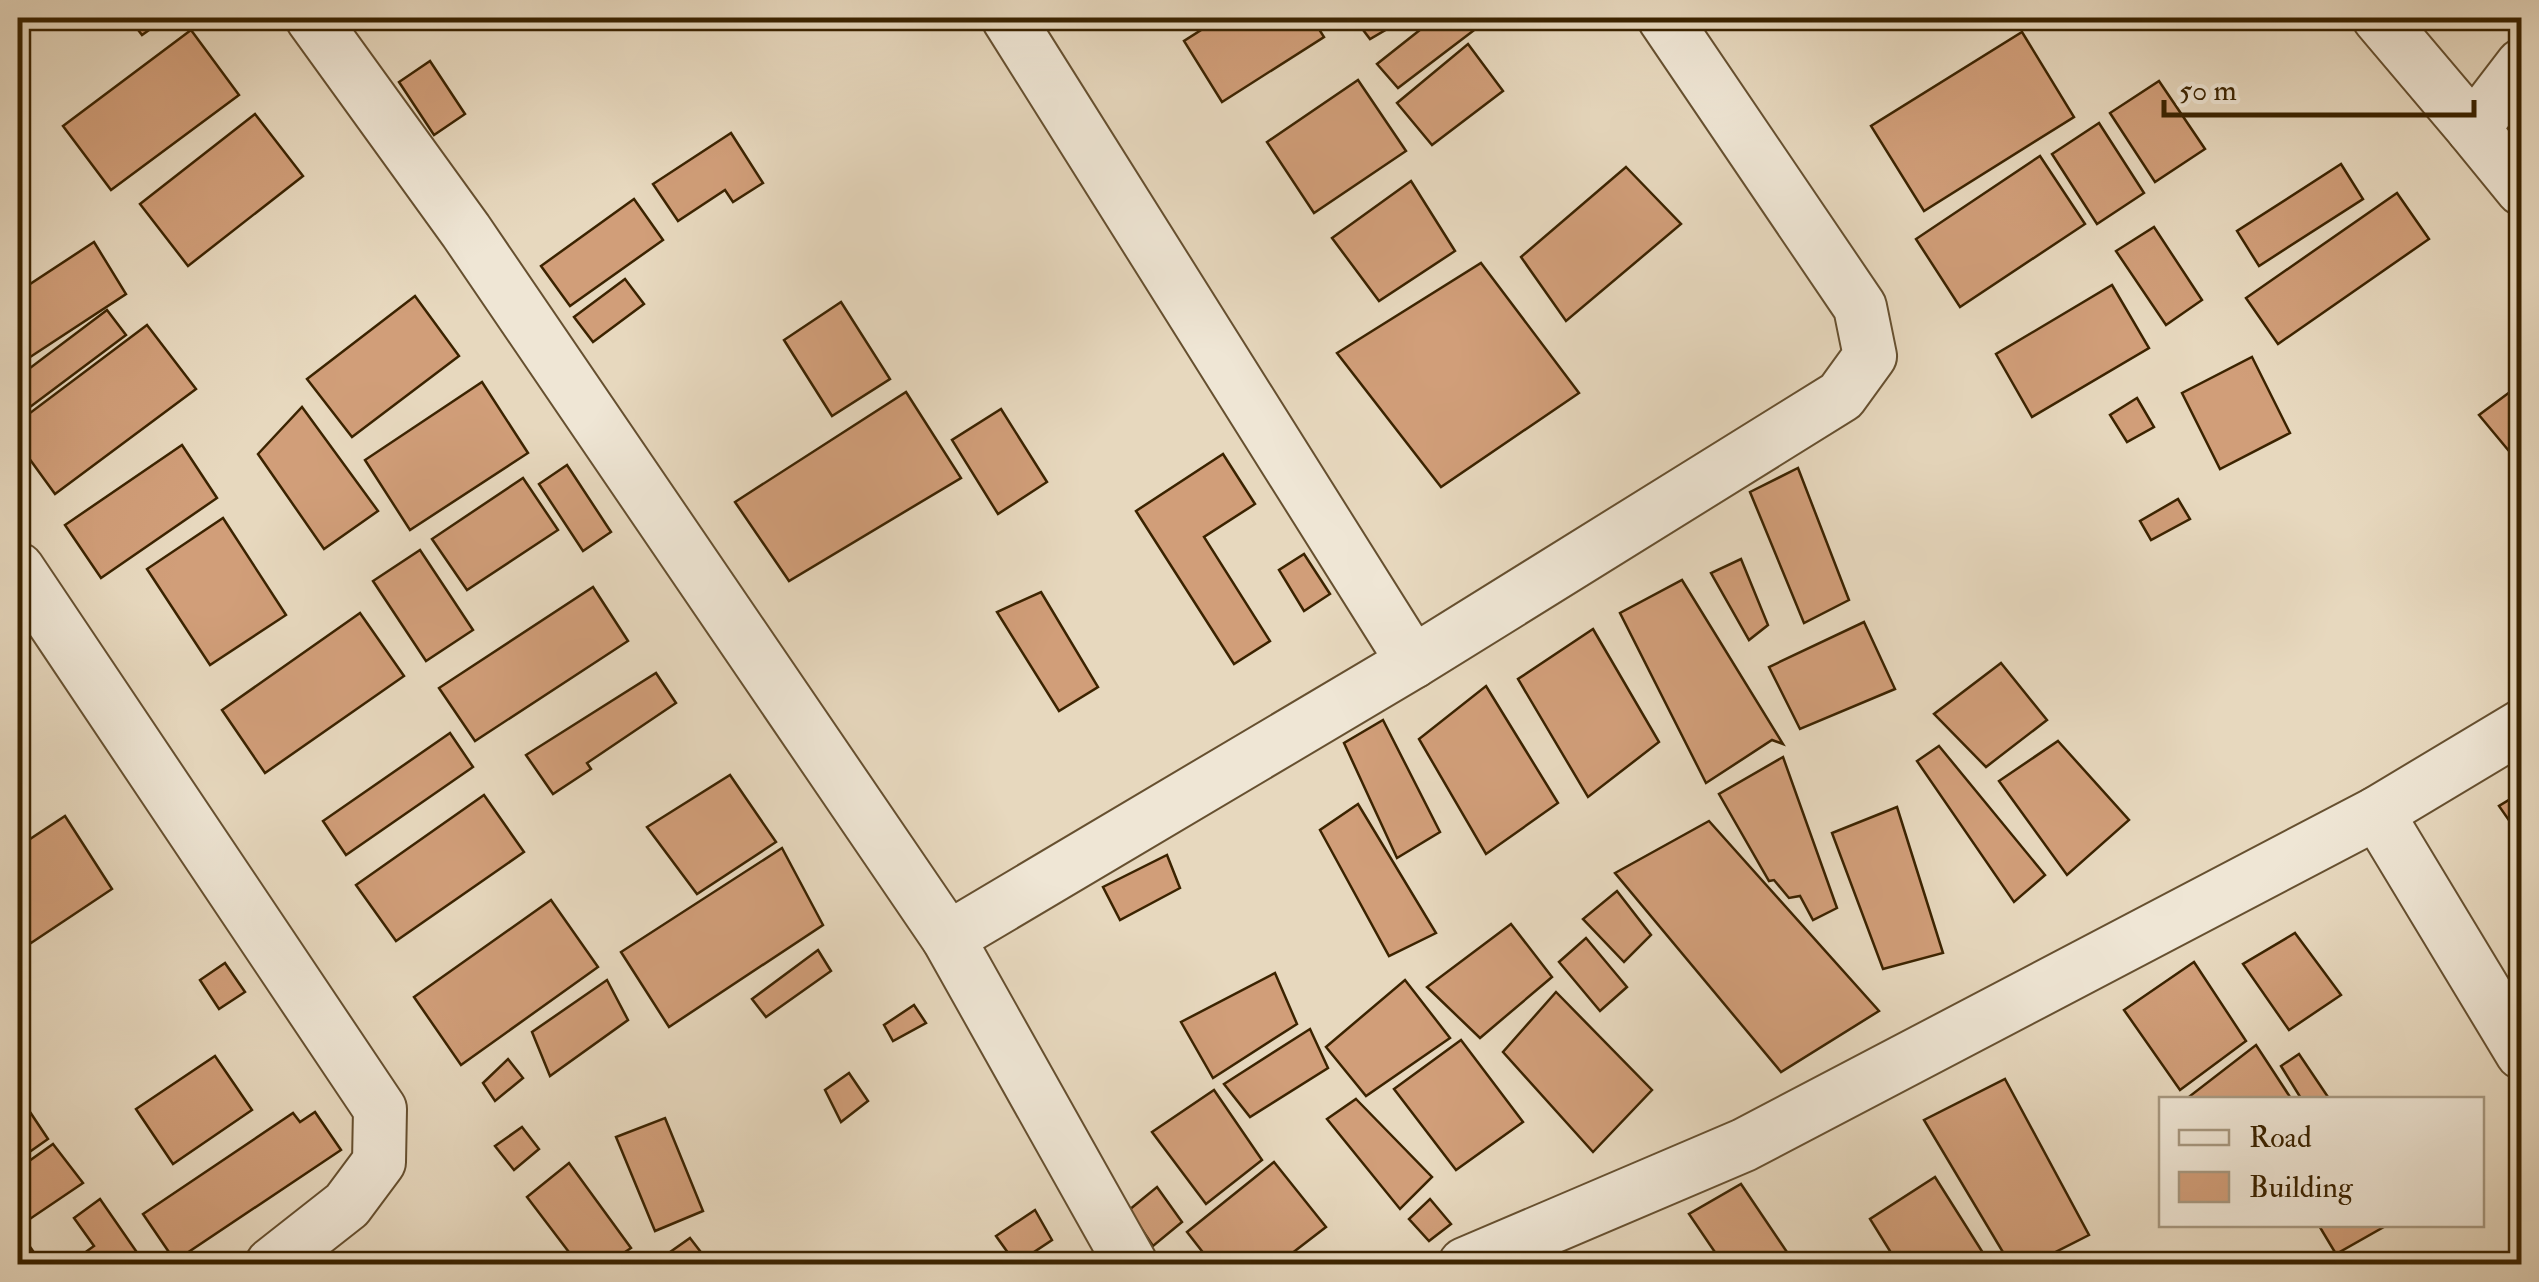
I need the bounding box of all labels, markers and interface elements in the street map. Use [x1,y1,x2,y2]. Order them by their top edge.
scale bar [2164,55,2474,117]
text: 50 m [2179,72,2237,109]
legend [2159,1097,2484,1227]
text: Road [2249,1119,2312,1156]
text: Building [2249,1169,2354,1206]

